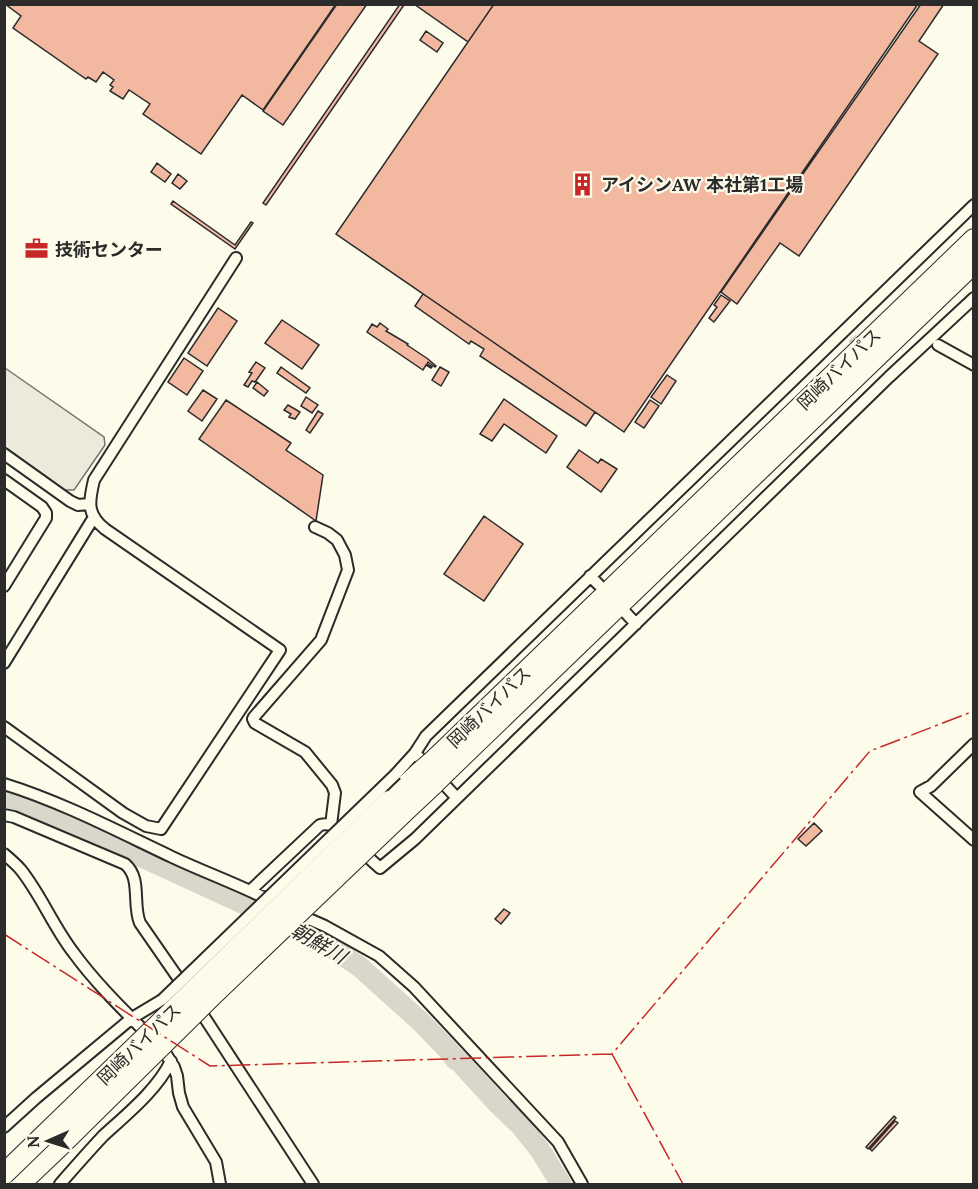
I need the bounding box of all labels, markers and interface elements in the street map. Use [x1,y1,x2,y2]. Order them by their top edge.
building icon: アイシンAW 本社第1工場 [570,171,596,197]
place label: アイシンAW 本社第1工場 [601,173,803,196]
office icon: 技術センター [24,236,50,262]
place label: 技術センター [55,238,163,261]
street label: 岡崎バイパス [792,323,886,415]
street label: 岡崎バイパス [442,661,536,753]
water label: 朝鮮川 [287,917,353,970]
street label: 岡崎バイパス [92,998,186,1090]
north arrow [18,1111,78,1171]
text: N [23,1135,43,1148]

